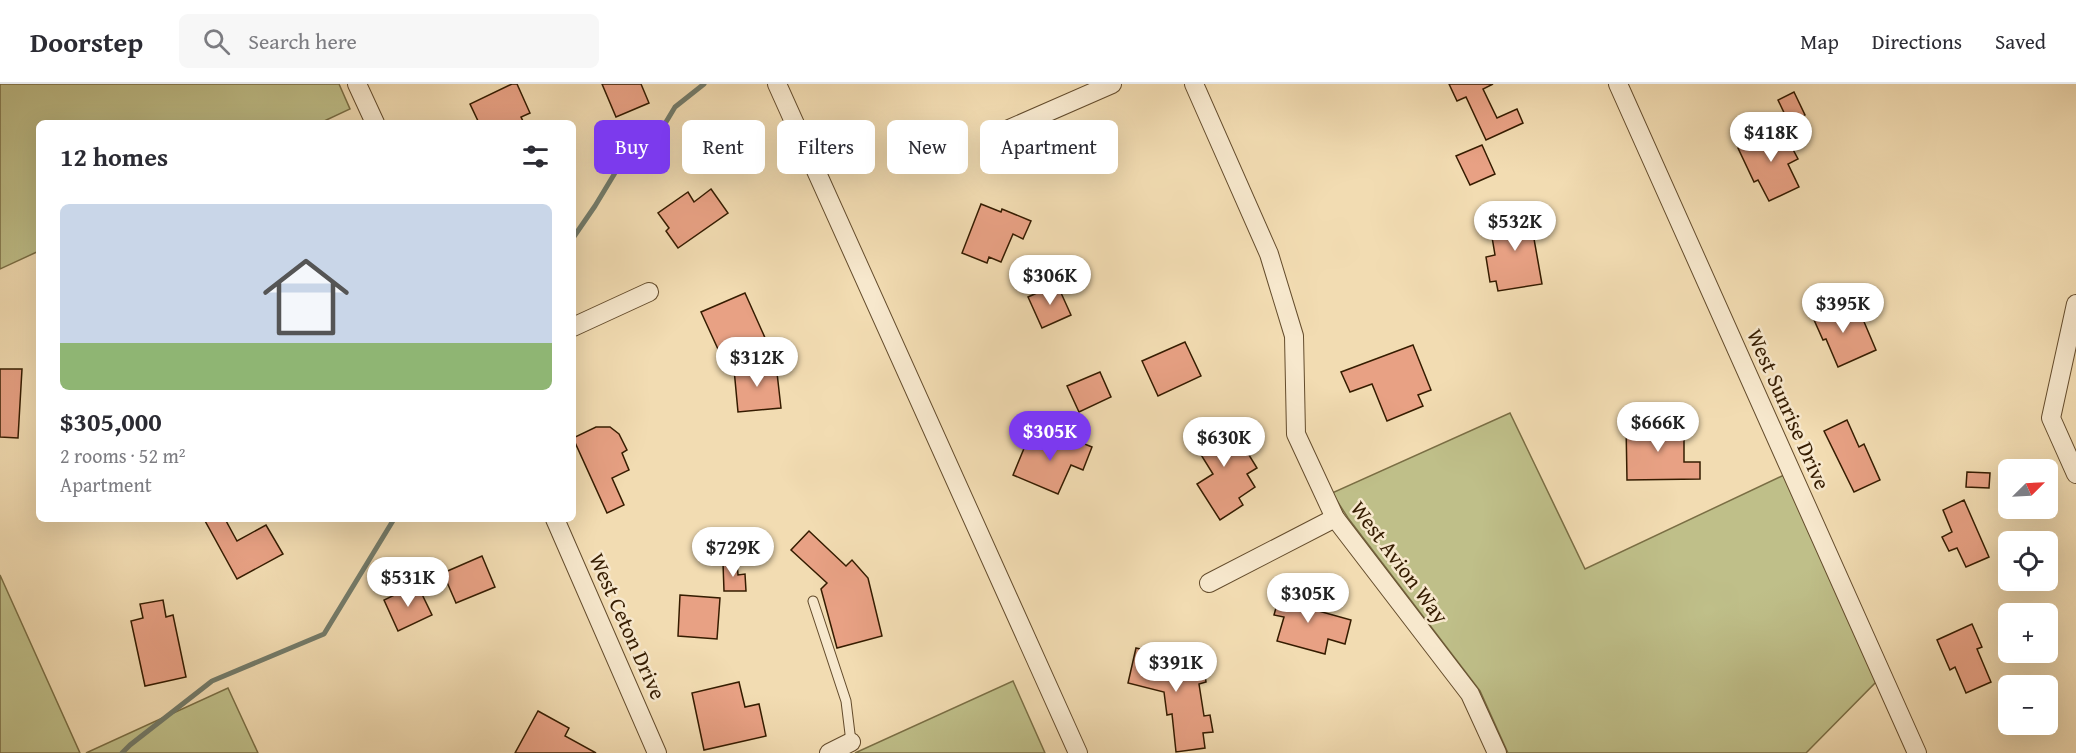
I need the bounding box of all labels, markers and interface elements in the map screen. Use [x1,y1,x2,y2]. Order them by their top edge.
search box [179,14,599,68]
text: Doorstep [30,21,143,62]
icon: search [200,25,233,58]
text: Search here [248,25,357,57]
text: Map [1800,26,1839,57]
text: Directions [1872,26,1962,57]
text: Saved [1995,26,2046,57]
pin: $418K [1729,112,1813,163]
text: $418K [1744,117,1798,146]
chip: Buy [594,120,670,174]
chip: Rent [682,120,765,174]
chip: Filters [777,120,875,174]
chip: New [887,120,968,174]
chip: Apartment [980,120,1118,174]
text: 12 homes [60,137,168,176]
icon: filters [519,140,552,173]
pin: $532K [1473,201,1557,252]
text: $532K [1488,206,1542,235]
icon: home [252,243,360,351]
pin: $306K [1008,255,1092,306]
text: $306K [1023,260,1077,289]
pin: $395K [1801,283,1885,334]
text: $395K [1816,288,1870,317]
street label: West Sunrise Drive [1739,323,1839,495]
pin: $312K [715,337,799,388]
text: $312K [730,342,784,371]
text: $305,000 [60,402,162,441]
pin: $666K [1616,402,1700,453]
text: $666K [1631,407,1685,436]
pin: $305K [1008,411,1092,462]
text: $305K [1023,416,1077,445]
pin: $630K [1182,417,1266,468]
text: $630K [1197,422,1251,451]
text: 2 rooms · 52 m² [60,441,186,470]
north arrow [1998,459,2058,519]
map controls [1998,459,2058,735]
text: Apartment [60,470,152,499]
street label: West Avion Way [1343,494,1457,630]
pin: $729K [691,527,775,578]
button: locate [1998,531,2058,591]
text: $729K [706,532,760,561]
street label: West Ceton Drive [581,548,675,704]
pin: $531K [366,557,450,608]
text: $531K [381,562,435,591]
pin: $305K [1266,573,1350,624]
text: $305K [1281,578,1335,607]
button: + [1998,603,2058,663]
pin: $391K [1134,642,1218,693]
text: $391K [1149,647,1203,676]
button: − [1998,675,2058,735]

